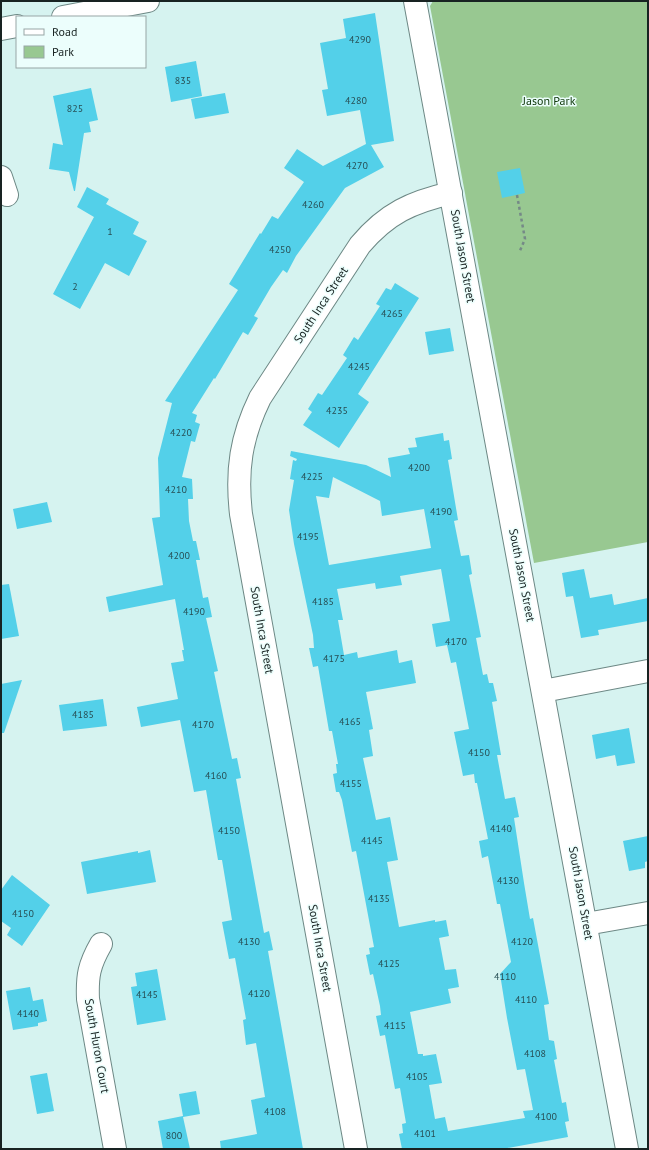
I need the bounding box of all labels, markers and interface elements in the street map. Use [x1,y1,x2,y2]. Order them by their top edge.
legend [16,16,146,68]
text: Road [52,24,77,39]
house number: 4290 [349,33,371,46]
text: Park [52,44,74,59]
house number: 835 [175,74,191,87]
park label: Jason Park [522,93,576,108]
house number: 4280 [345,94,367,107]
house number: 825 [67,102,83,115]
house number: 4270 [346,159,368,172]
house number: 4260 [302,198,324,211]
street label: South Jason Street [448,208,479,304]
house number: 1 [107,225,113,238]
house number: 4250 [269,243,291,256]
street label: South Inca Street [290,264,351,346]
house number: 2 [72,280,78,293]
house number: 4265 [381,307,403,320]
house number: 4245 [348,360,370,373]
house number: 4235 [326,404,348,417]
house number: 4220 [170,426,192,439]
house number: 4200 [408,461,430,474]
house number: 4225 [301,470,323,483]
house number: 4210 [165,483,187,496]
house number: 4190 [430,505,452,518]
street label: South Jason Street [506,527,539,623]
house number: 4195 [297,530,319,543]
house number: 4200 [168,549,190,562]
street label: South Inca Street [247,585,278,675]
house number: 4185 [312,595,334,608]
house number: 4190 [183,605,205,618]
house number: 4170 [445,635,467,648]
house number: 4175 [323,652,345,665]
house number: 4185 [72,708,94,721]
house number: 4165 [339,715,361,728]
house number: 4170 [192,718,214,731]
house number: 4150 [468,746,490,759]
house number: 4160 [205,769,227,782]
house number: 4155 [340,777,362,790]
house number: 4140 [490,822,512,835]
house number: 4150 [218,824,240,837]
house number: 4145 [361,834,383,847]
street label: South Jason Street [566,845,597,941]
house number: 4130 [497,874,519,887]
house number: 4135 [368,892,390,905]
street label: South Inca Street [305,903,336,993]
house number: 4150 [12,907,34,920]
house number: 4130 [238,935,260,948]
house number: 4120 [511,935,533,948]
house number: 4125 [378,957,400,970]
house number: 4110 [494,970,516,983]
house number: 4120 [248,987,270,1000]
house number: 4145 [136,988,158,1001]
house number: 4110 [515,993,537,1006]
street label: South Huron Court [82,997,113,1094]
house number: 4140 [17,1007,39,1020]
house number: 4115 [384,1019,406,1032]
house number: 4108 [524,1047,546,1060]
house number: 4105 [406,1070,428,1083]
house number: 4108 [264,1105,286,1118]
house number: 4100 [535,1110,557,1123]
house number: 4101 [414,1127,436,1140]
house number: 800 [166,1129,183,1142]

